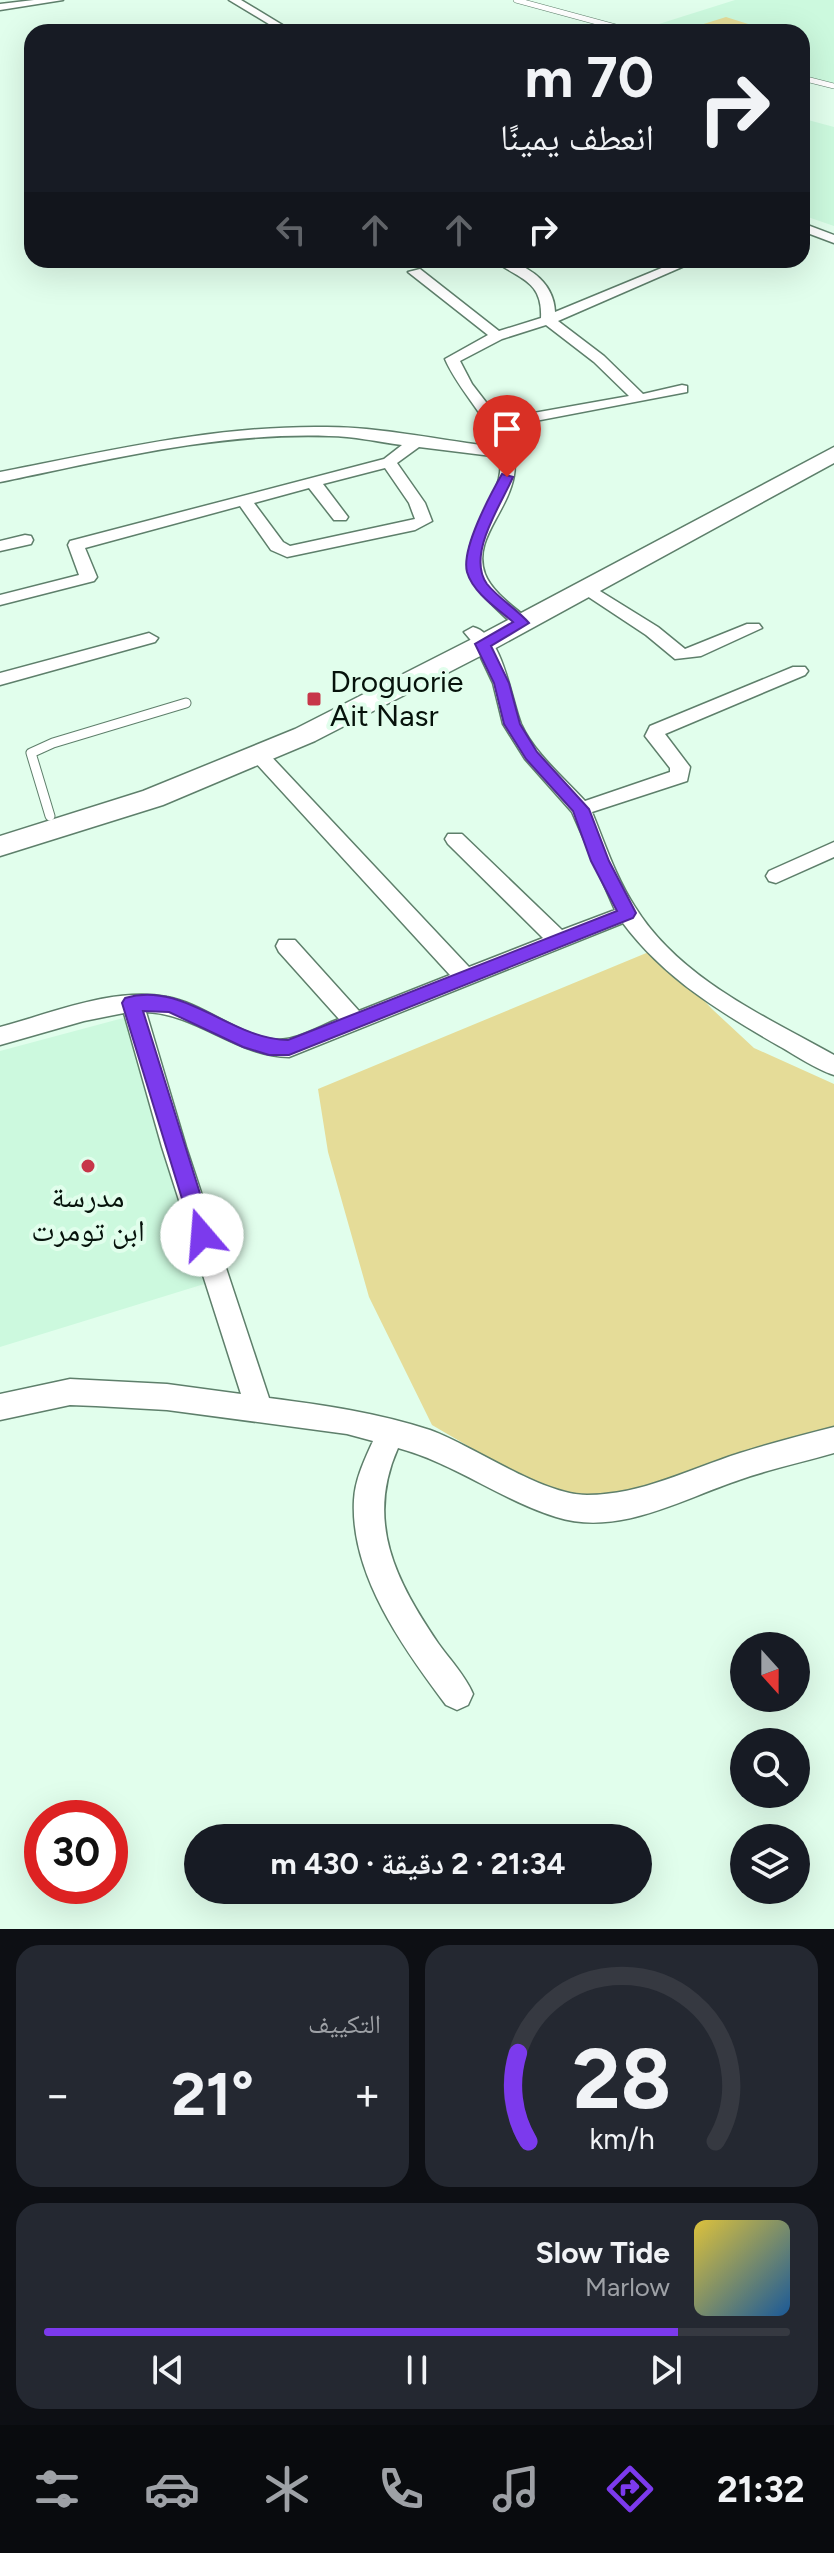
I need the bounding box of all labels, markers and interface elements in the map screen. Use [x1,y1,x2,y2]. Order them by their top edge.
text: 70 m [524,44,654,111]
icon: right [682,56,786,160]
text: انعطف يمينًا [500,116,654,159]
icon: left [269,208,313,252]
icon: ahead [353,208,397,252]
icon: ahead [437,208,481,252]
icon: right [521,208,565,252]
pin [473,395,541,477]
icon: arrive [485,407,529,451]
place label: Droguorie Ait Nasr [330,663,463,734]
marker: Droguorie Ait Nasr [305,690,323,708]
marker: مدرسة ابن تومرت [79,1157,97,1175]
place label: مدرسة ابن تومرت [31,1178,145,1249]
position arrow [160,1193,244,1277]
north arrow [730,1632,810,1712]
map controls [730,1632,810,1904]
button: search [730,1728,810,1808]
speed limit sign: 30 [24,1800,128,1904]
button: layers [730,1824,810,1904]
text: 21:34 · 2 دقيقة · 430 m [271,1845,565,1882]
text: التكييف [308,2008,381,2040]
text: 28 [572,2029,671,2129]
text: 21° [171,2058,254,2130]
text: − [44,2068,71,2121]
text: + [354,2068,381,2121]
text: km/h [589,2122,654,2156]
text: Slow Tide [536,2234,670,2271]
text: Marlow [585,2271,670,2303]
icon: previous [146,2348,190,2392]
icon: pause [395,2348,439,2392]
icon: next [644,2348,688,2392]
icon: filters [29,2461,85,2517]
icon: car [144,2461,200,2517]
icon: climate [259,2461,315,2517]
icon: phone [373,2461,429,2517]
icon: music [488,2461,544,2517]
icon: directions [602,2461,658,2517]
text: 21:32 [717,2468,805,2511]

